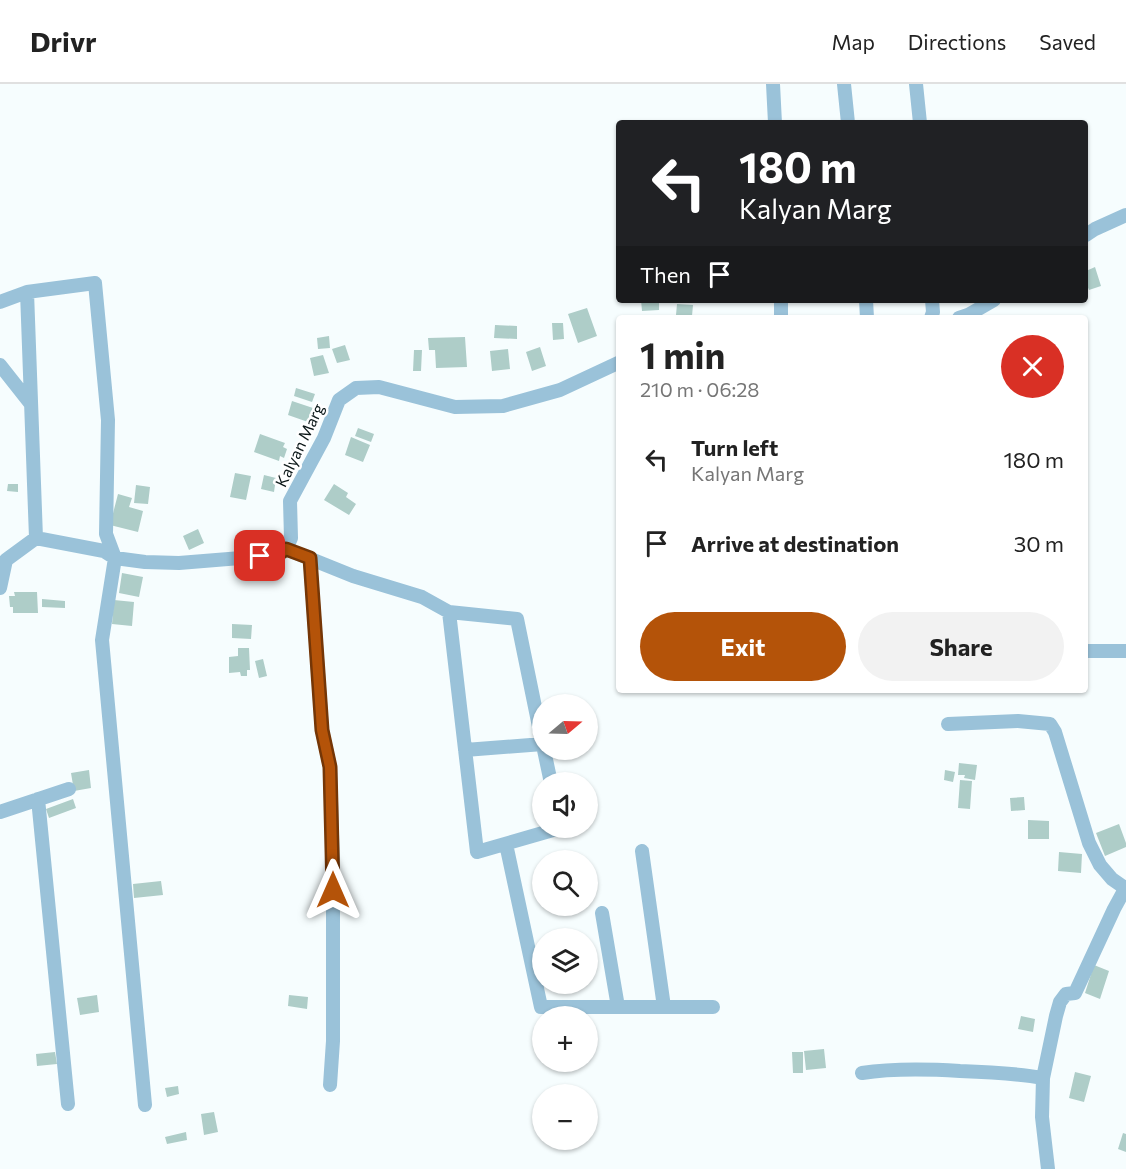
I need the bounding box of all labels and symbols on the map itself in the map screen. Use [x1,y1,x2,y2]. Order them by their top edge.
street label: Kalyan Marg [271,400,328,490]
pin [234,530,285,581]
north arrow [532,694,598,760]
position arrow [301,858,365,922]

